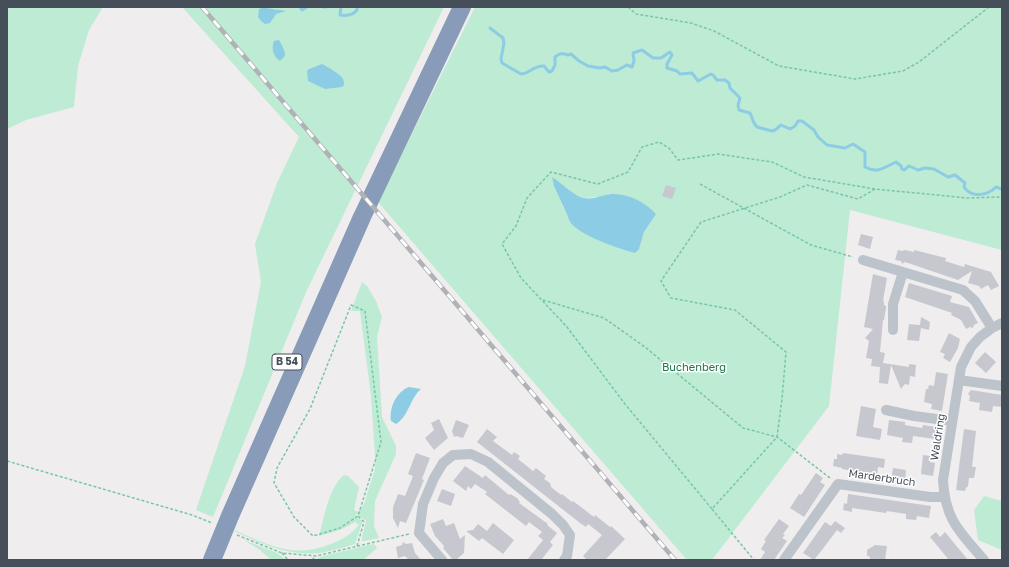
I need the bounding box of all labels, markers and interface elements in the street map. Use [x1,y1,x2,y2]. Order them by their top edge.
road number: B 54 [272,354,302,370]
park label: Buchenberg [662,361,726,375]
street label: Waldring [928,413,948,461]
street label: Marderbruch [848,467,916,489]

